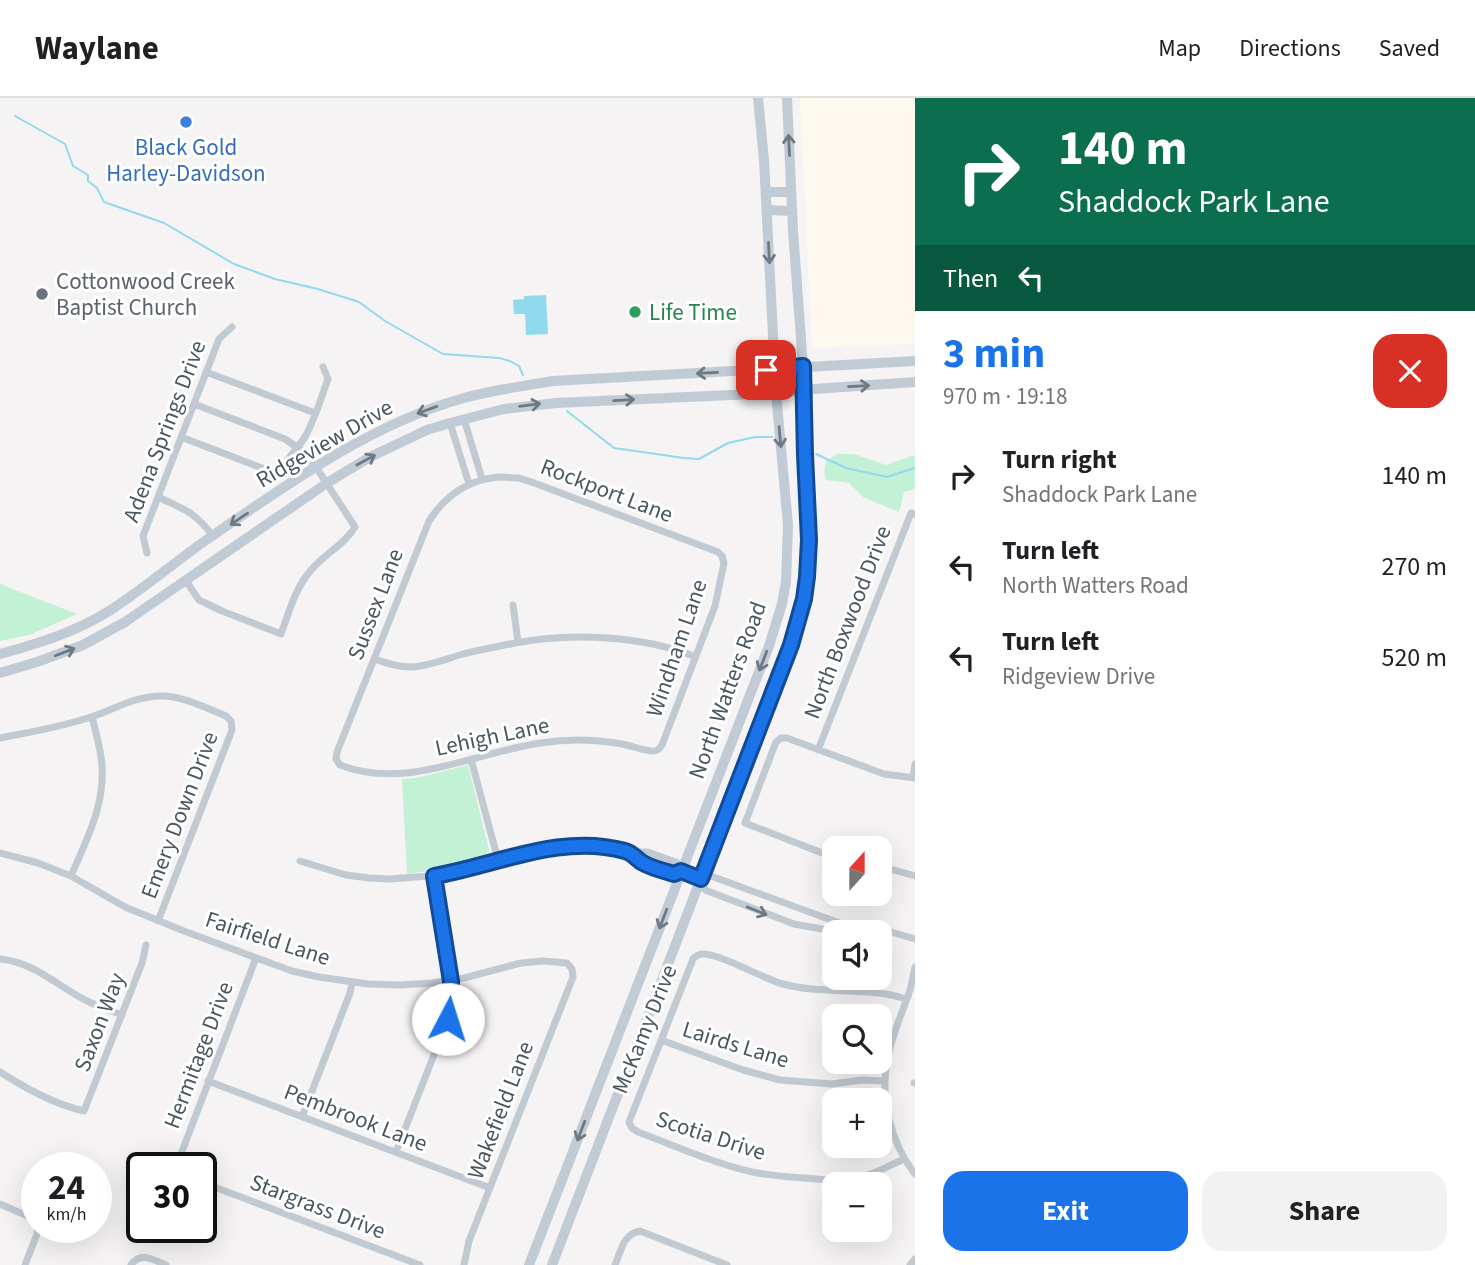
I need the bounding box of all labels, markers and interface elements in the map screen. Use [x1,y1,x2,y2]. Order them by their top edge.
text: Waylane [35,25,159,72]
text: Map [1158,31,1201,66]
text: Directions [1239,31,1341,66]
text: Saved [1379,31,1440,66]
marker: Black Gold Harley-Davidson [178,114,194,130]
text: 140 m [1058,114,1187,184]
icon: right [943,126,1034,217]
place label: Black Gold Harley-Davidson [106,131,266,190]
one-way arrow [783,134,796,157]
text: Shaddock Park Lane [1058,179,1330,225]
one-way arrow [763,241,776,263]
icon: left [1012,259,1050,297]
text: Then [943,260,998,297]
place label: Cottonwood Creek Baptist Church [56,265,235,324]
marker: Cottonwood Creek Baptist Church [34,286,50,302]
place label: Life Time [649,296,737,329]
marker: Life Time [627,304,643,320]
text: 3 min [943,324,1045,384]
button: close [1373,334,1447,408]
street label: Adena Springs Drive [115,335,214,527]
pin [736,340,796,400]
icon: arrive [747,351,785,389]
one-way arrow [696,367,718,380]
one-way arrow [847,380,870,393]
text: 970 m · 19:18 [943,380,1067,413]
street label: Ridgeview Drive [250,391,399,496]
one-way arrow [612,393,635,406]
one-way arrow [518,399,541,412]
one-way arrow [417,405,439,417]
one-way arrow [774,425,787,448]
text: Turn right [1002,441,1117,478]
street label: Rockport Lane [536,450,678,531]
one-way arrow [355,453,376,466]
icon: right [943,457,981,495]
text: 140 m [1381,457,1447,494]
text: Shaddock Park Lane [1002,478,1197,511]
one-way arrow [229,512,249,526]
street label: North Boxwood Drive [795,521,900,724]
text: Turn left [1002,532,1099,569]
street label: Sussex Lane [339,544,412,665]
icon: left [943,548,981,586]
text: 270 m [1381,548,1447,585]
text: North Watters Road [1002,569,1189,602]
street label: Windham Lane [637,575,715,721]
street label: North Watters Road [680,597,775,784]
text: Turn left [1002,623,1099,660]
icon: left [943,639,981,677]
text: 520 m [1381,639,1447,676]
one-way arrow [53,644,75,657]
one-way arrow [756,649,769,671]
text: Ridgeview Drive [1002,660,1155,693]
street label: Lehigh Lane [432,708,552,765]
street label: Emery Down Drive [132,727,227,904]
north arrow [822,836,892,906]
map controls [822,836,892,1242]
street label: Fairfield Lane [201,903,335,974]
one-way arrow [746,906,768,919]
one-way arrow [656,907,669,929]
button: sound [822,920,892,990]
street label: McKamy Drive [604,960,685,1099]
street label: Saxon Way [66,968,133,1076]
street label: Hermitage Drive [155,977,242,1134]
position arrow [411,982,485,1056]
button: search [822,1004,892,1074]
street label: Lairds Lane [678,1013,793,1076]
street label: Wakefield Lane [459,1036,542,1184]
street label: Pembrook Lane [279,1075,432,1160]
button: + [822,1088,892,1158]
street label: Scotia Drive [652,1102,770,1169]
one-way arrow [574,1119,587,1141]
speed limit sign: 30 [126,1152,217,1243]
text: 24 [48,1163,85,1213]
street label: Stargrass Drive [245,1165,390,1247]
button: Exit [943,1171,1188,1251]
button: Share [1202,1171,1447,1251]
button: − [822,1172,892,1242]
text: km/h [47,1202,86,1227]

